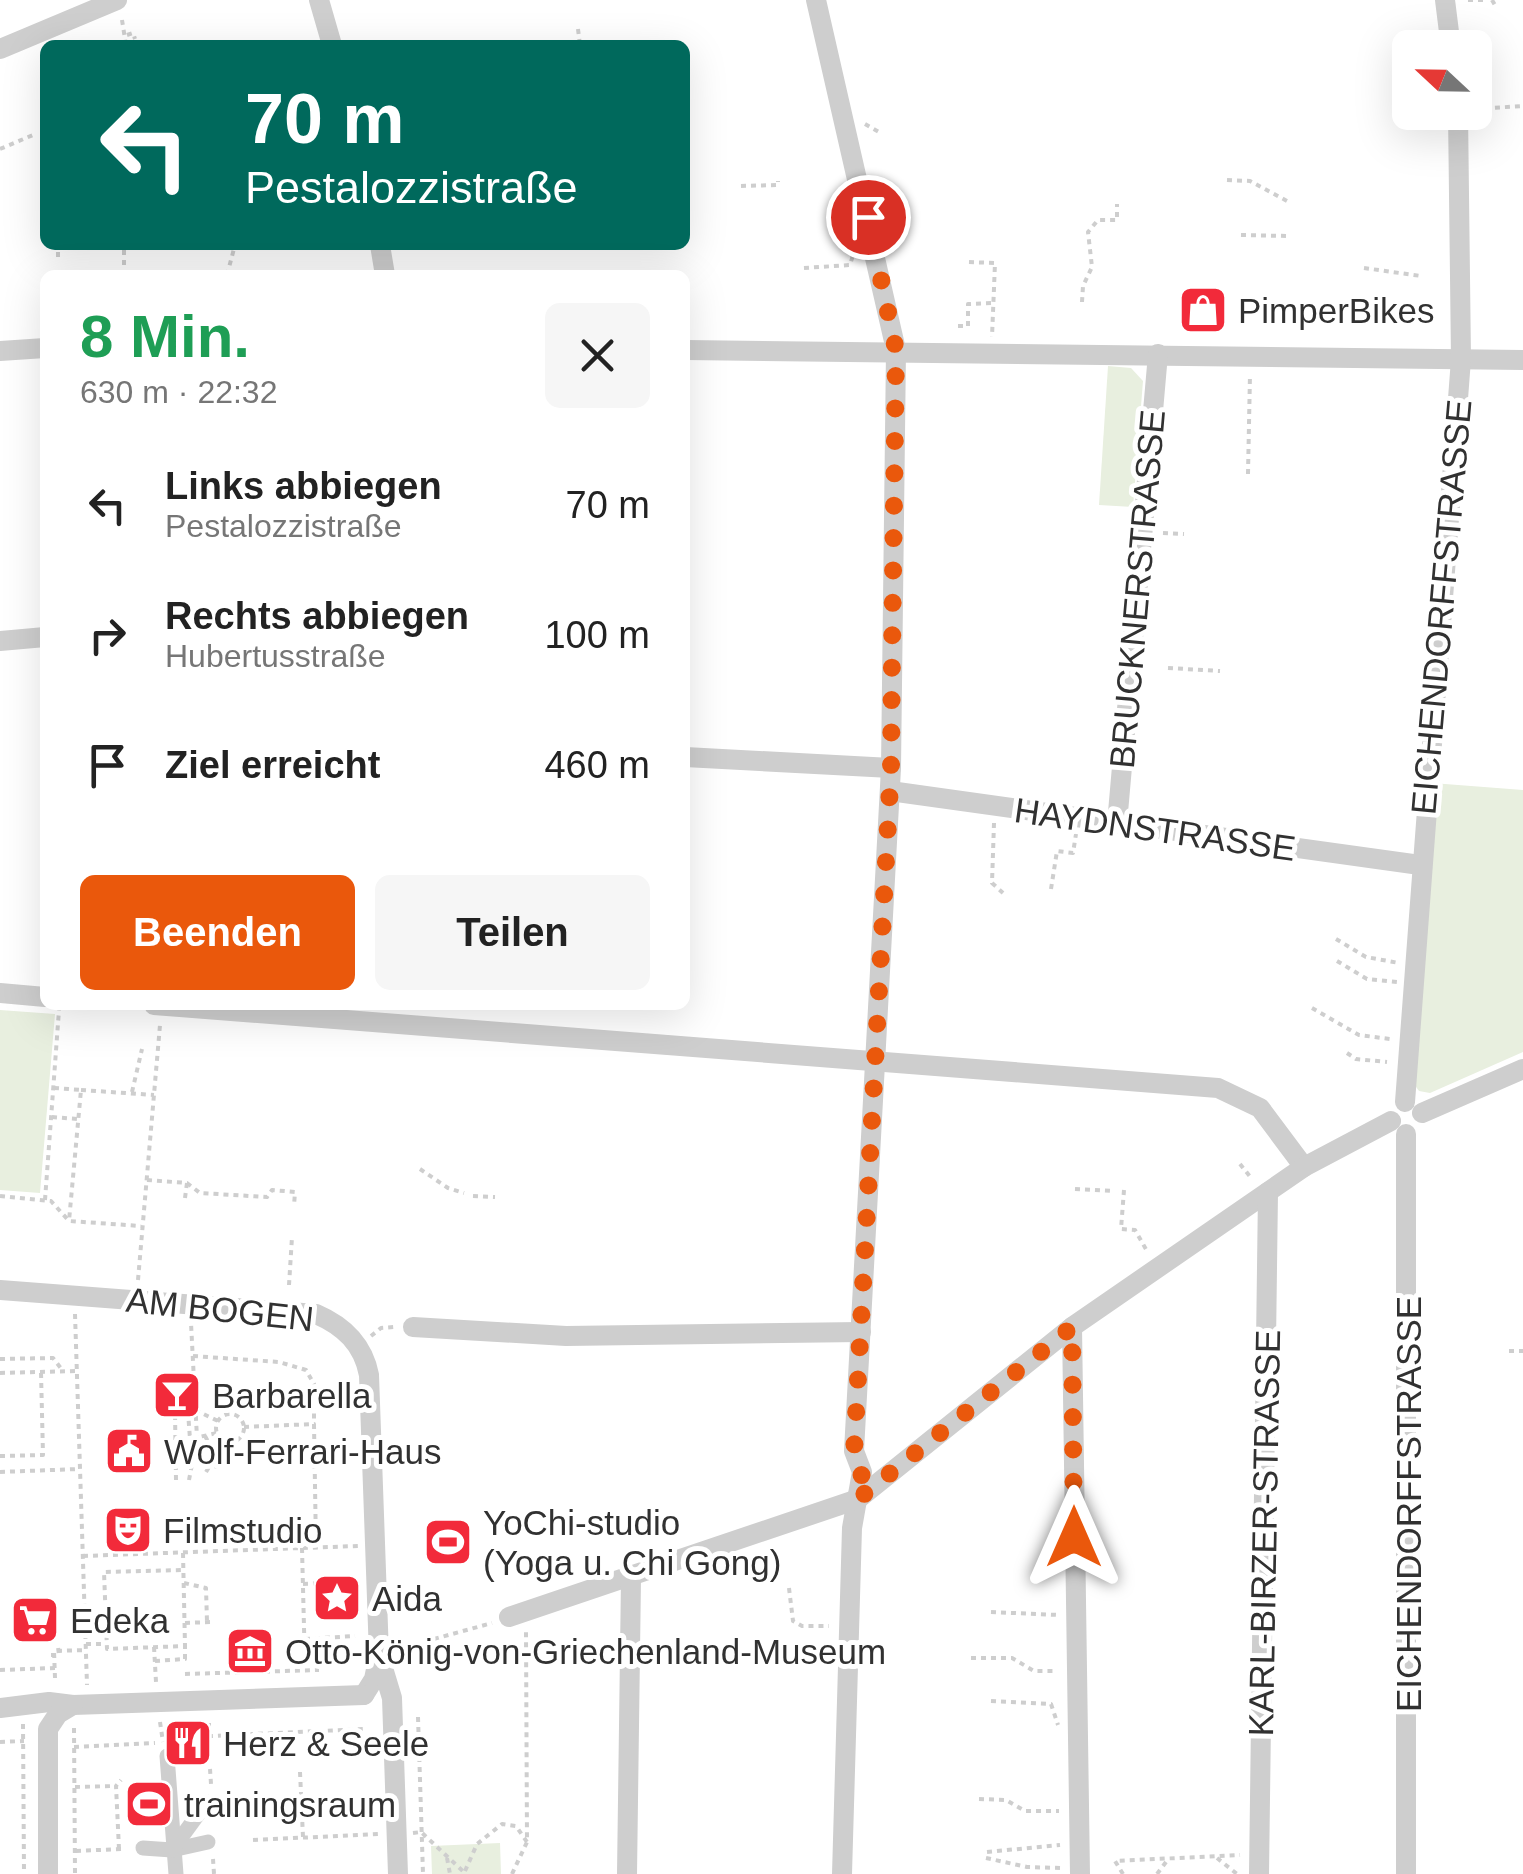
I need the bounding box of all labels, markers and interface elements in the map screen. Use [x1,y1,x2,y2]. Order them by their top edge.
north arrow [1392,30,1492,130]
map controls [1392,30,1492,130]
icon: left [80,80,210,210]
text: 70 m [245,80,405,158]
text: Pestalozzistraße [245,162,578,213]
pin [826,175,911,260]
icon: arrive [841,190,896,245]
shop icon: PimperBikes [1177,284,1229,336]
place label: PimperBikes [1238,291,1434,330]
text: 8 Min. [80,303,250,370]
button: close [545,303,650,408]
text: 630 m · 22:32 [80,374,277,410]
street label: EICHENDORFFSTRASSE [1403,398,1479,816]
street label: BRUCKNERSTRASSE [1102,408,1172,770]
text: Links abbiegen [165,465,442,507]
icon: left [80,478,135,533]
text: 70 m [566,484,650,526]
text: Pestalozzistraße [165,508,402,544]
text: Rechts abbiegen [165,595,469,637]
icon: right [80,608,135,663]
text: 100 m [544,614,650,656]
text: Hubertusstraße [165,638,386,674]
icon: arrive [80,738,135,793]
text: Ziel erreicht [165,744,380,786]
text: 460 m [544,744,650,786]
street label: HAYDNSTRASSE [1012,790,1298,868]
button: Beenden [80,875,355,990]
button: Teilen [375,875,650,990]
street label: AM BOGEN [124,1280,316,1338]
street label: EICHENDORFFSTRASSE [1389,1296,1428,1712]
street label: KARL-BIRZER-STRASSE [1241,1329,1287,1737]
bar icon: Barbarella [151,1369,203,1421]
place label: Barbarella [212,1376,372,1415]
public building icon: Wolf-Ferrari-Haus [103,1425,155,1477]
place label: Wolf-Ferrari-Haus [164,1432,441,1471]
position arrow [1022,1485,1126,1589]
place label: YoChi-studio (Yoga u. Chi Gong) [483,1503,781,1582]
theatre icon: Filmstudio [102,1504,154,1556]
place label: Filmstudio [163,1511,322,1550]
sports icon: YoChi-studio (Yoga u. Chi Gong) [422,1516,474,1568]
place icon: Aida [311,1572,363,1624]
place label: Aida [372,1579,443,1618]
supermarket icon: Edeka [9,1594,61,1646]
place label: Edeka [70,1601,170,1640]
museum icon: Otto-König-von-Griechenland-Museum [224,1625,276,1677]
place label: Otto-König-von-Griechenland-Museum [285,1632,886,1671]
restaurant icon: Herz & Seele [162,1717,214,1769]
place label: Herz & Seele [223,1724,429,1763]
sports icon: trainingsraum [123,1778,175,1830]
place label: trainingsraum [184,1785,396,1824]

